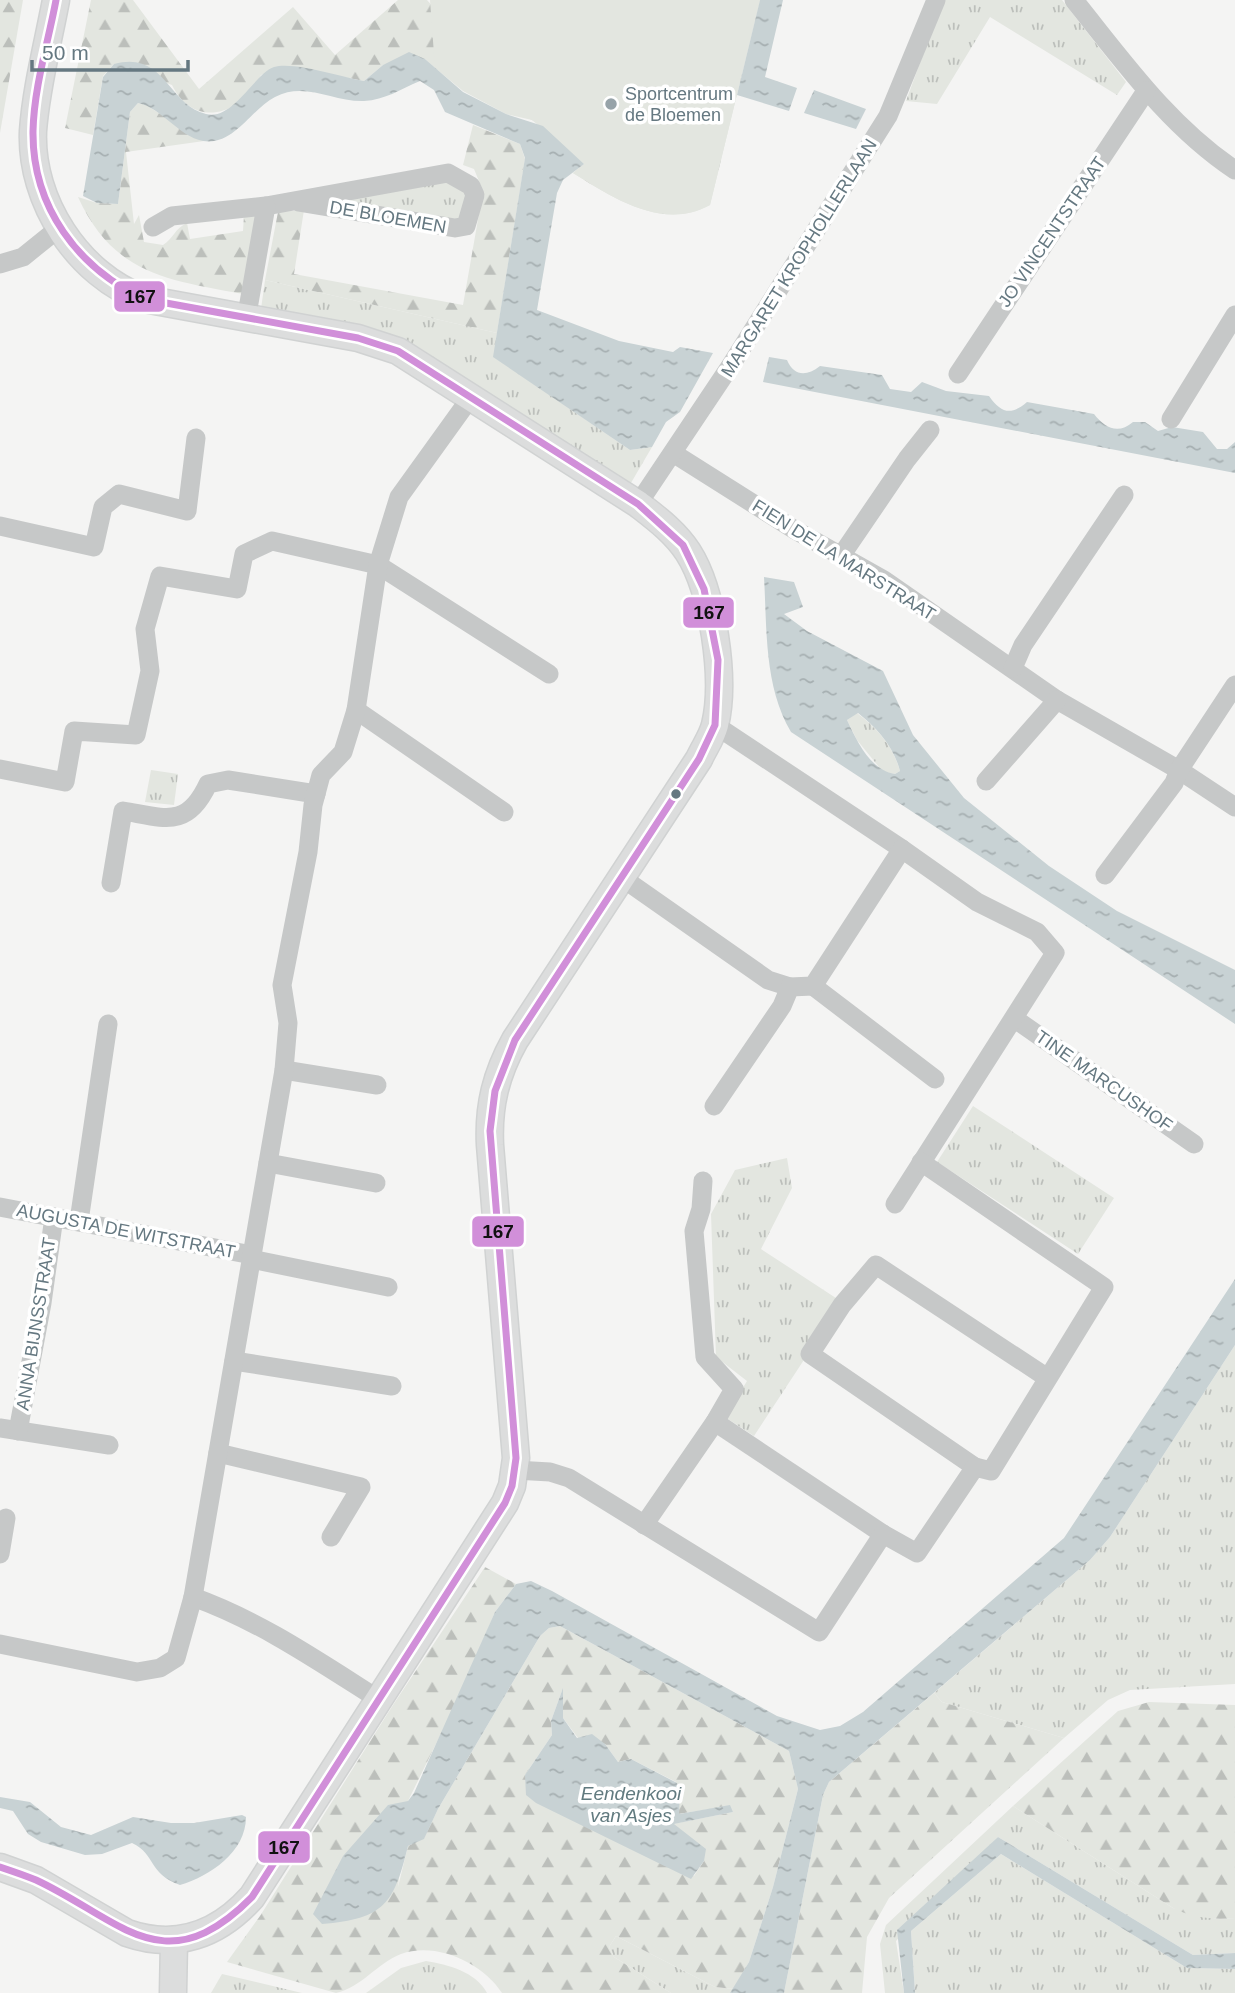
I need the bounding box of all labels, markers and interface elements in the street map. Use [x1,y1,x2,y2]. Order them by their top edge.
scale bar [32,28,187,72]
text: 50 m [42,41,89,64]
place label: Sportcentrum de Bloemen [625,84,733,125]
marker: Sportcentrum de Bloemen [603,96,619,112]
street label: MARGARET KROPHOLLERLAAN [717,135,881,381]
street label: JO VINCENTSTRAAT [994,153,1110,311]
street label: DE BLOEMEN [328,197,448,237]
line badge: 167 [113,280,166,313]
text: 167 [124,286,156,307]
street label: FIEN DE LA MARSTRAAT [749,495,939,625]
line badge: 167 [682,596,735,629]
text: 167 [693,602,725,623]
unlabelled marker [669,787,683,801]
street label: TINE MARCUSHOF [1032,1026,1176,1136]
street label: AUGUSTA DE WITSTRAAT [15,1200,237,1262]
line badge: 167 [471,1215,525,1248]
text: 167 [482,1221,514,1242]
street label: ANNA BIJNSSTRAAT [12,1236,60,1412]
water label: Eendenkooi van Asjes [581,1783,682,1826]
line badge: 167 [257,1830,311,1864]
text: 167 [268,1837,300,1858]

